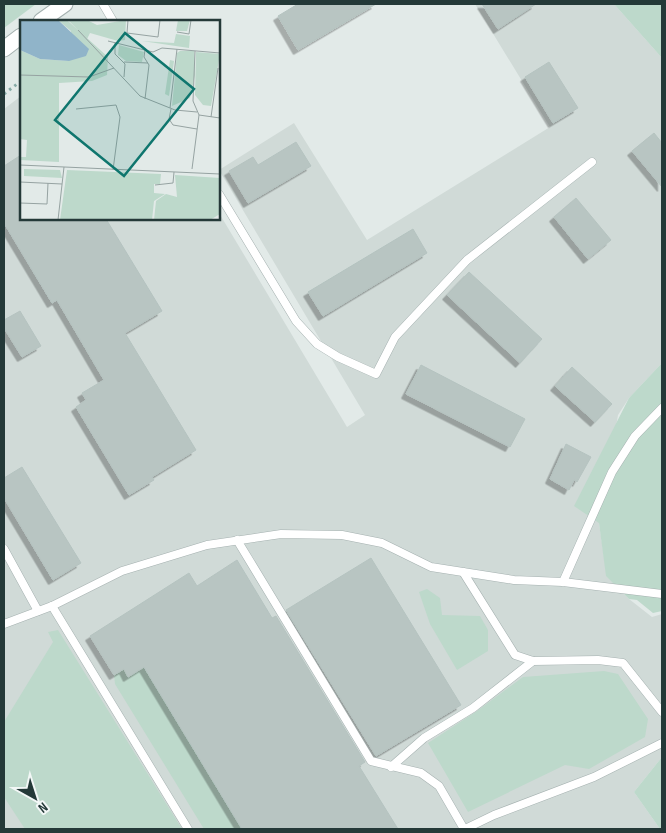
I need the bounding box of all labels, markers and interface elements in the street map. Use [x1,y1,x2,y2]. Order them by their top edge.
inset map [20,20,220,220]
north arrow [10,773,60,823]
text: N [35,799,51,817]

